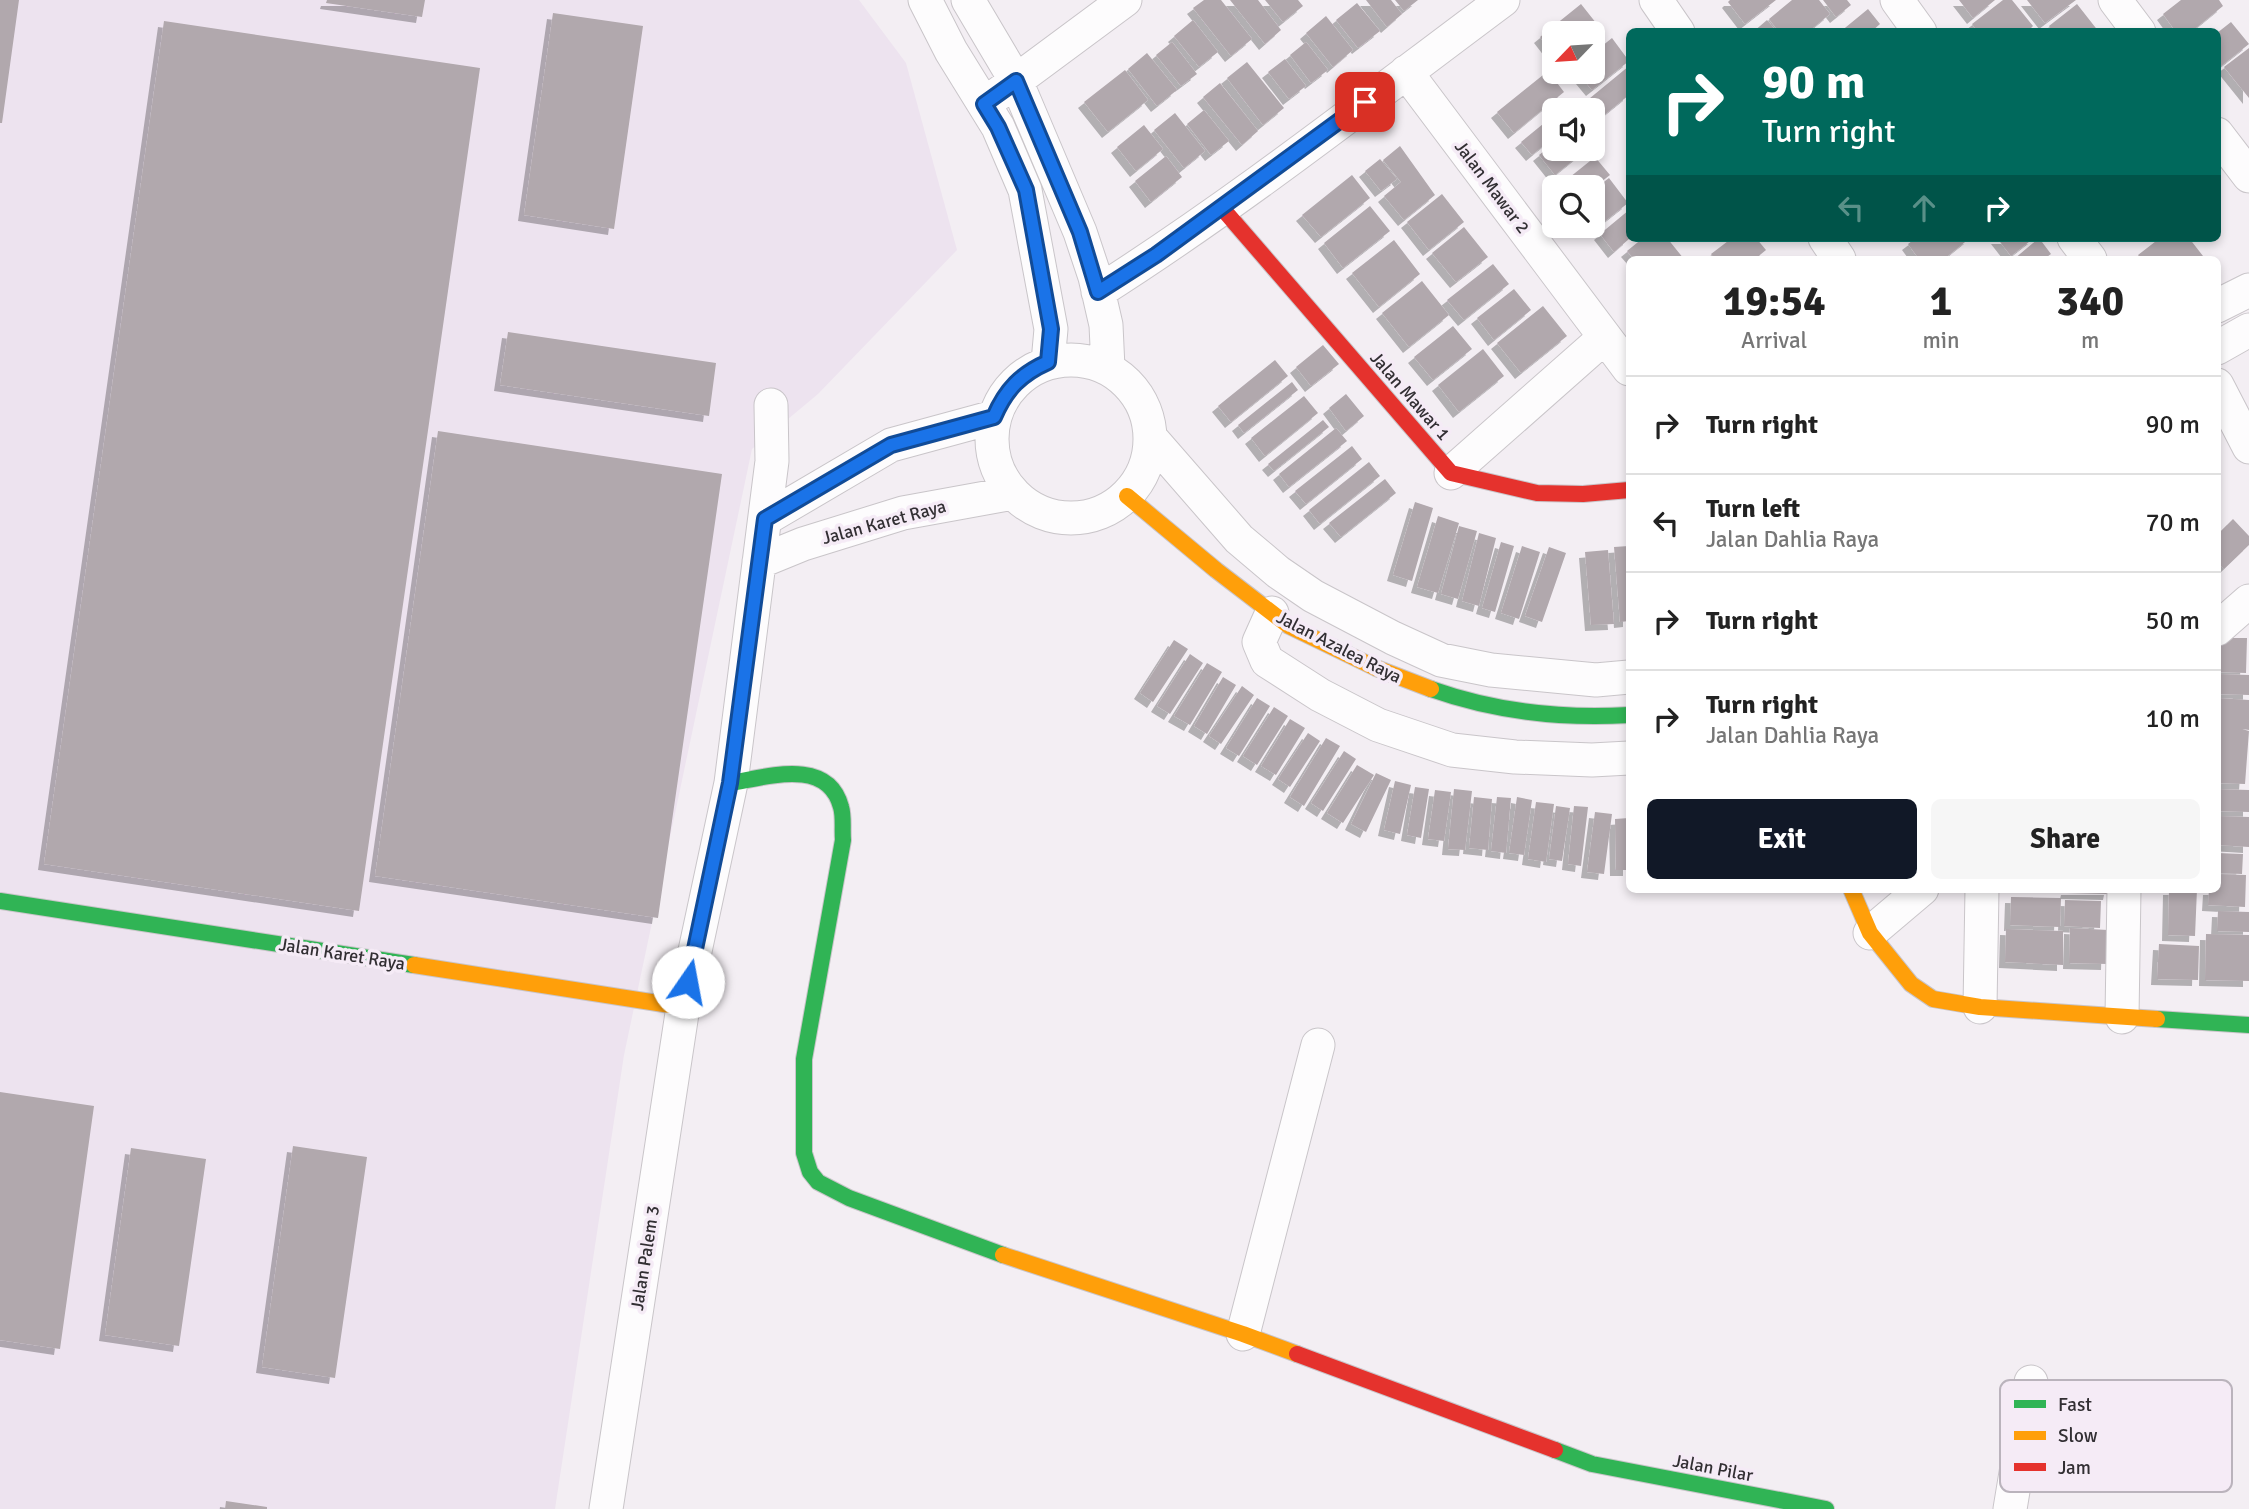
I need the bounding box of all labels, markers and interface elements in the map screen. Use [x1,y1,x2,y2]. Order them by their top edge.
north arrow [1542,21,1605,84]
map controls [1542,21,1605,238]
text: 90 m [1762,52,1865,112]
icon: right [1647,56,1738,147]
pin [1335,72,1395,132]
icon: arrive [1346,83,1384,121]
button: sound [1542,98,1605,161]
text: Turn right [1762,112,1895,151]
street label: Jalan Mawar 2 [1450,136,1534,238]
button: search [1542,175,1605,238]
icon: left [1832,189,1870,227]
icon: ahead [1905,189,1943,227]
icon: right [1978,189,2016,227]
text: 19:54 [1723,276,1826,327]
text: 1 [1930,276,1952,327]
text: 340 [2056,276,2124,327]
text: Arrival [1741,326,1807,355]
text: min [1922,326,1960,355]
text: m [2081,326,2099,355]
street label: Jalan Mawar 1 [1365,347,1455,445]
icon: right [1647,406,1685,444]
text: Turn right [1706,409,1818,441]
text: 90 m [2145,409,2200,441]
text: Turn left [1706,493,1800,525]
street label: Jalan Karet Raya [820,495,948,549]
icon: left [1647,504,1685,542]
text: 70 m [2145,507,2200,539]
text: Jalan Dahlia Raya [1706,525,1879,554]
icon: right [1647,602,1685,640]
text: Turn right [1706,605,1818,637]
text: 50 m [2145,605,2200,637]
street label: Jalan Azalea Raya [1273,606,1405,688]
text: Turn right [1706,689,1818,721]
icon: right [1647,700,1685,738]
text: 10 m [2145,703,2200,735]
text: Jalan Dahlia Raya [1706,721,1879,750]
button: Exit [1647,799,1917,879]
button: Share [1931,799,2200,879]
street label: Jalan Karet Raya [277,933,407,975]
position arrow [651,945,725,1019]
street label: Jalan Palem 3 [626,1204,664,1312]
legend [2000,1380,2232,1492]
text: Fast [2058,1393,2092,1417]
text: Slow [2058,1424,2098,1448]
street label: Jalan Pilar [1671,1449,1755,1487]
text: Jam [2058,1456,2091,1480]

